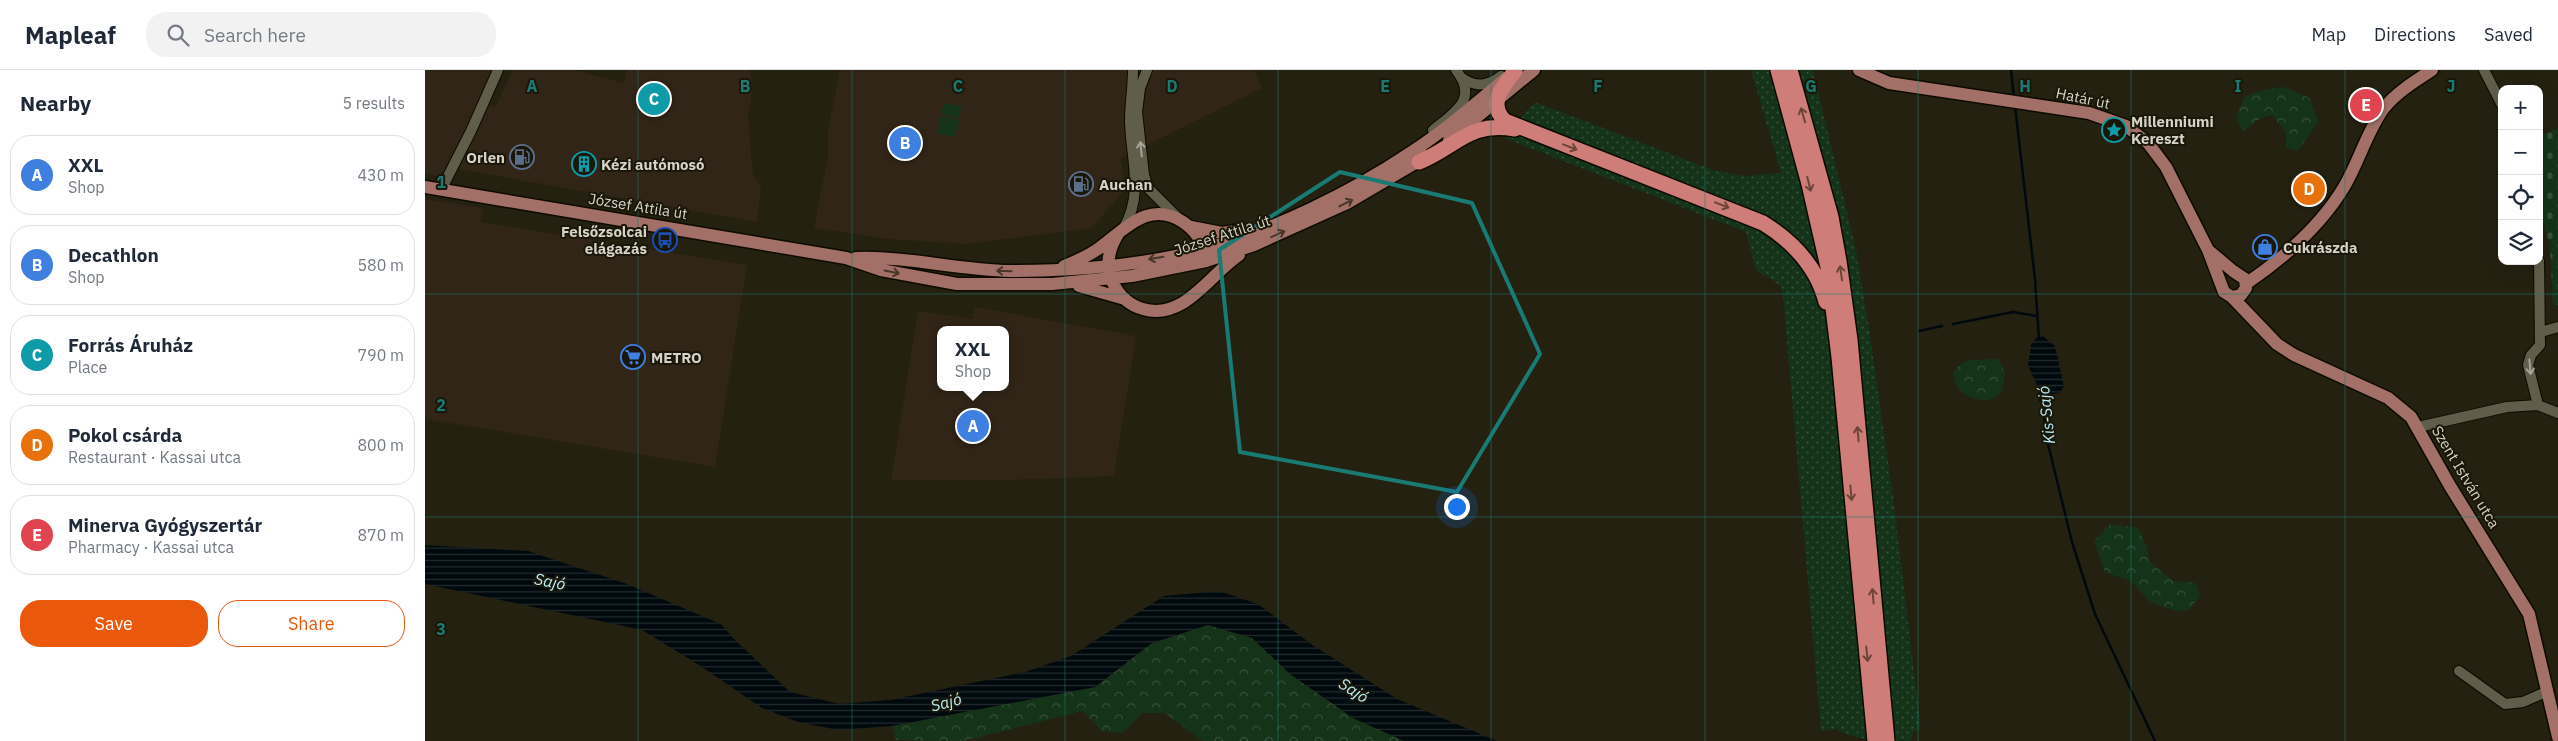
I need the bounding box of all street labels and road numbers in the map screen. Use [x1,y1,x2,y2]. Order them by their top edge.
street label: Határ út [2054,83,2112,113]
street label: József Attila út [587,189,689,223]
street label: József Attila út [1172,211,1272,259]
street label: Szent István utca [2428,422,2504,532]

